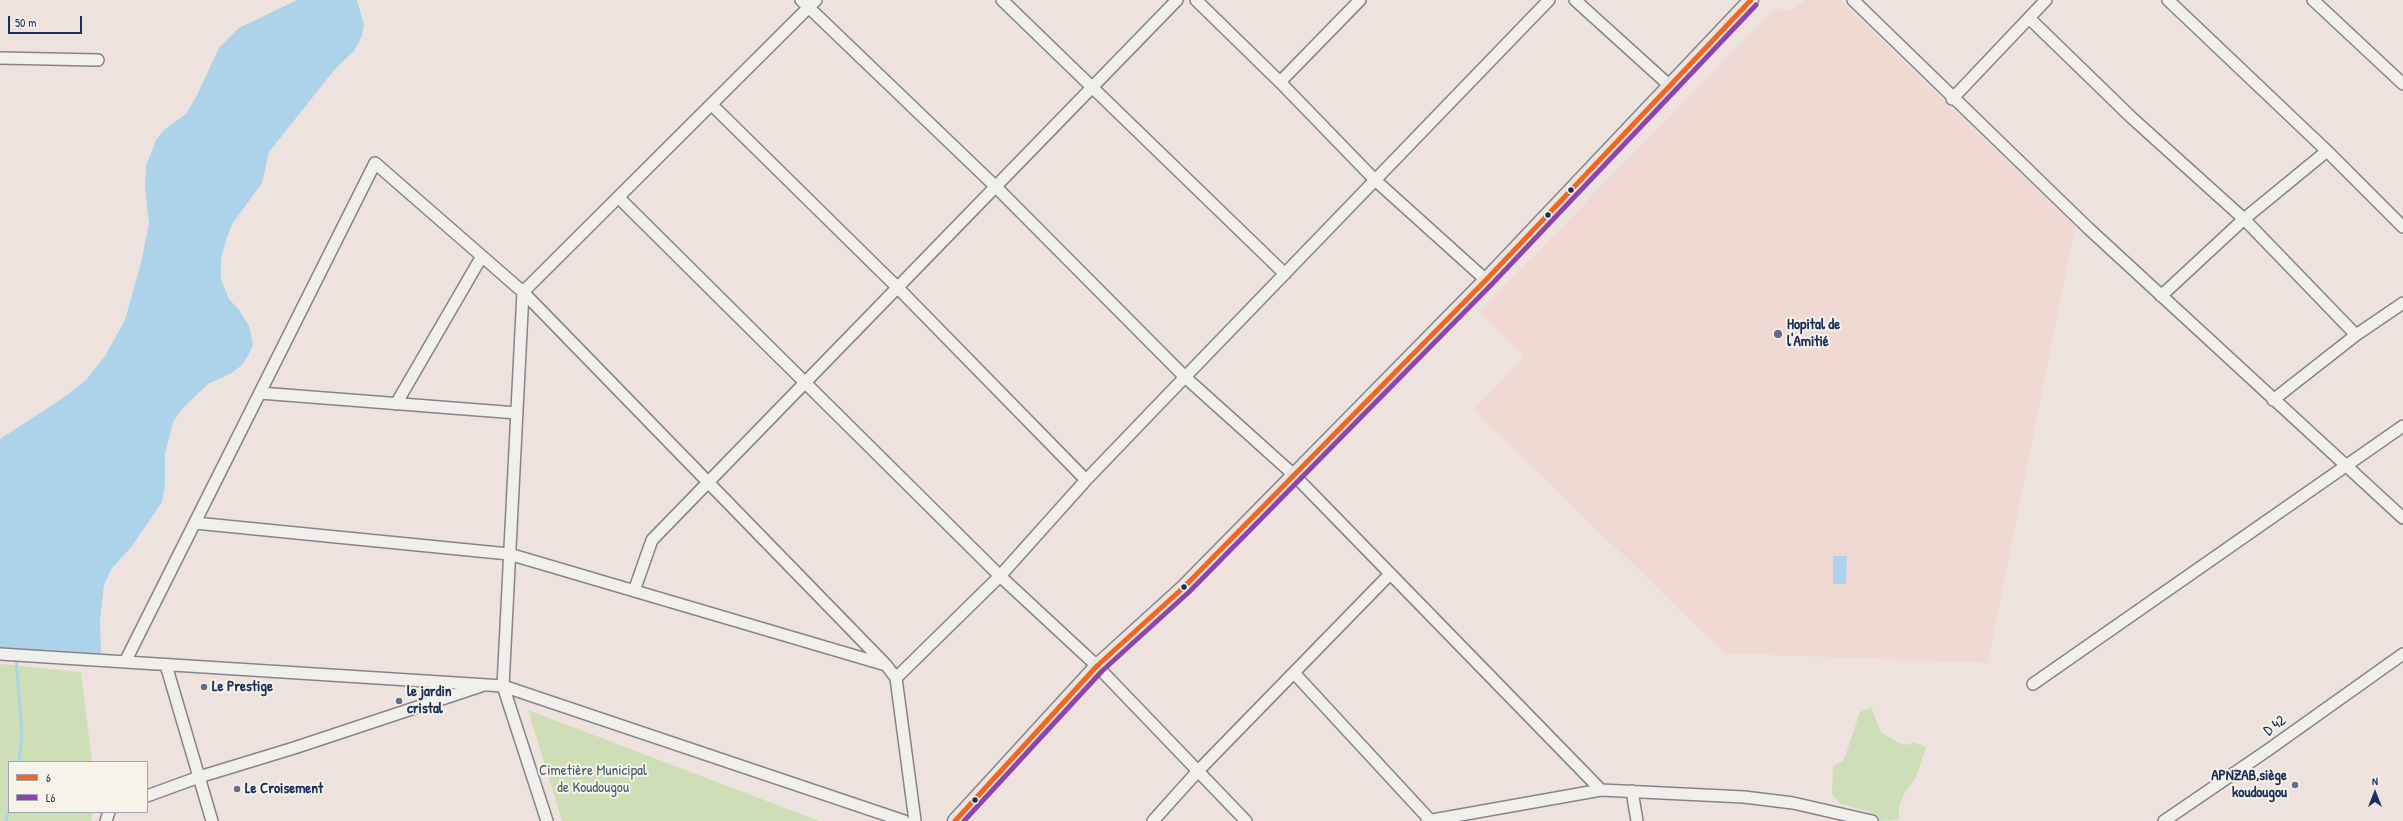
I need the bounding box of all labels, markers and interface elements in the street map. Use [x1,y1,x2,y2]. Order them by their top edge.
scale bar [10,8,84,34]
text: 50 m [15,14,36,31]
unlabelled marker [1566,185,1576,195]
unlabelled marker [1543,210,1553,220]
place label: Hopital de l'Amitié [1787,316,1840,351]
marker: Hopital de l'Amitié [1772,328,1784,340]
unlabelled marker [1179,582,1189,592]
place label: Le Prestige [212,678,273,696]
marker: Le Prestige [199,682,209,692]
place label: le jardin cristal [407,683,452,718]
marker: le jardin cristal [394,696,404,706]
street label: D 42 [2260,712,2290,740]
legend [8,761,148,813]
park label: Cimetière Municipal de Koudougou [539,762,647,797]
place label: APNZAB,siège koudougou [2211,767,2287,802]
text: 6 [46,769,51,786]
north arrow [2355,773,2395,813]
text: N [2372,774,2378,788]
place label: Le Croisement [245,780,323,798]
marker: APNZAB,siège koudougou [2290,780,2300,790]
marker: Le Croisement [232,784,242,794]
text: L6 [46,789,55,806]
unlabelled marker [970,795,980,805]

